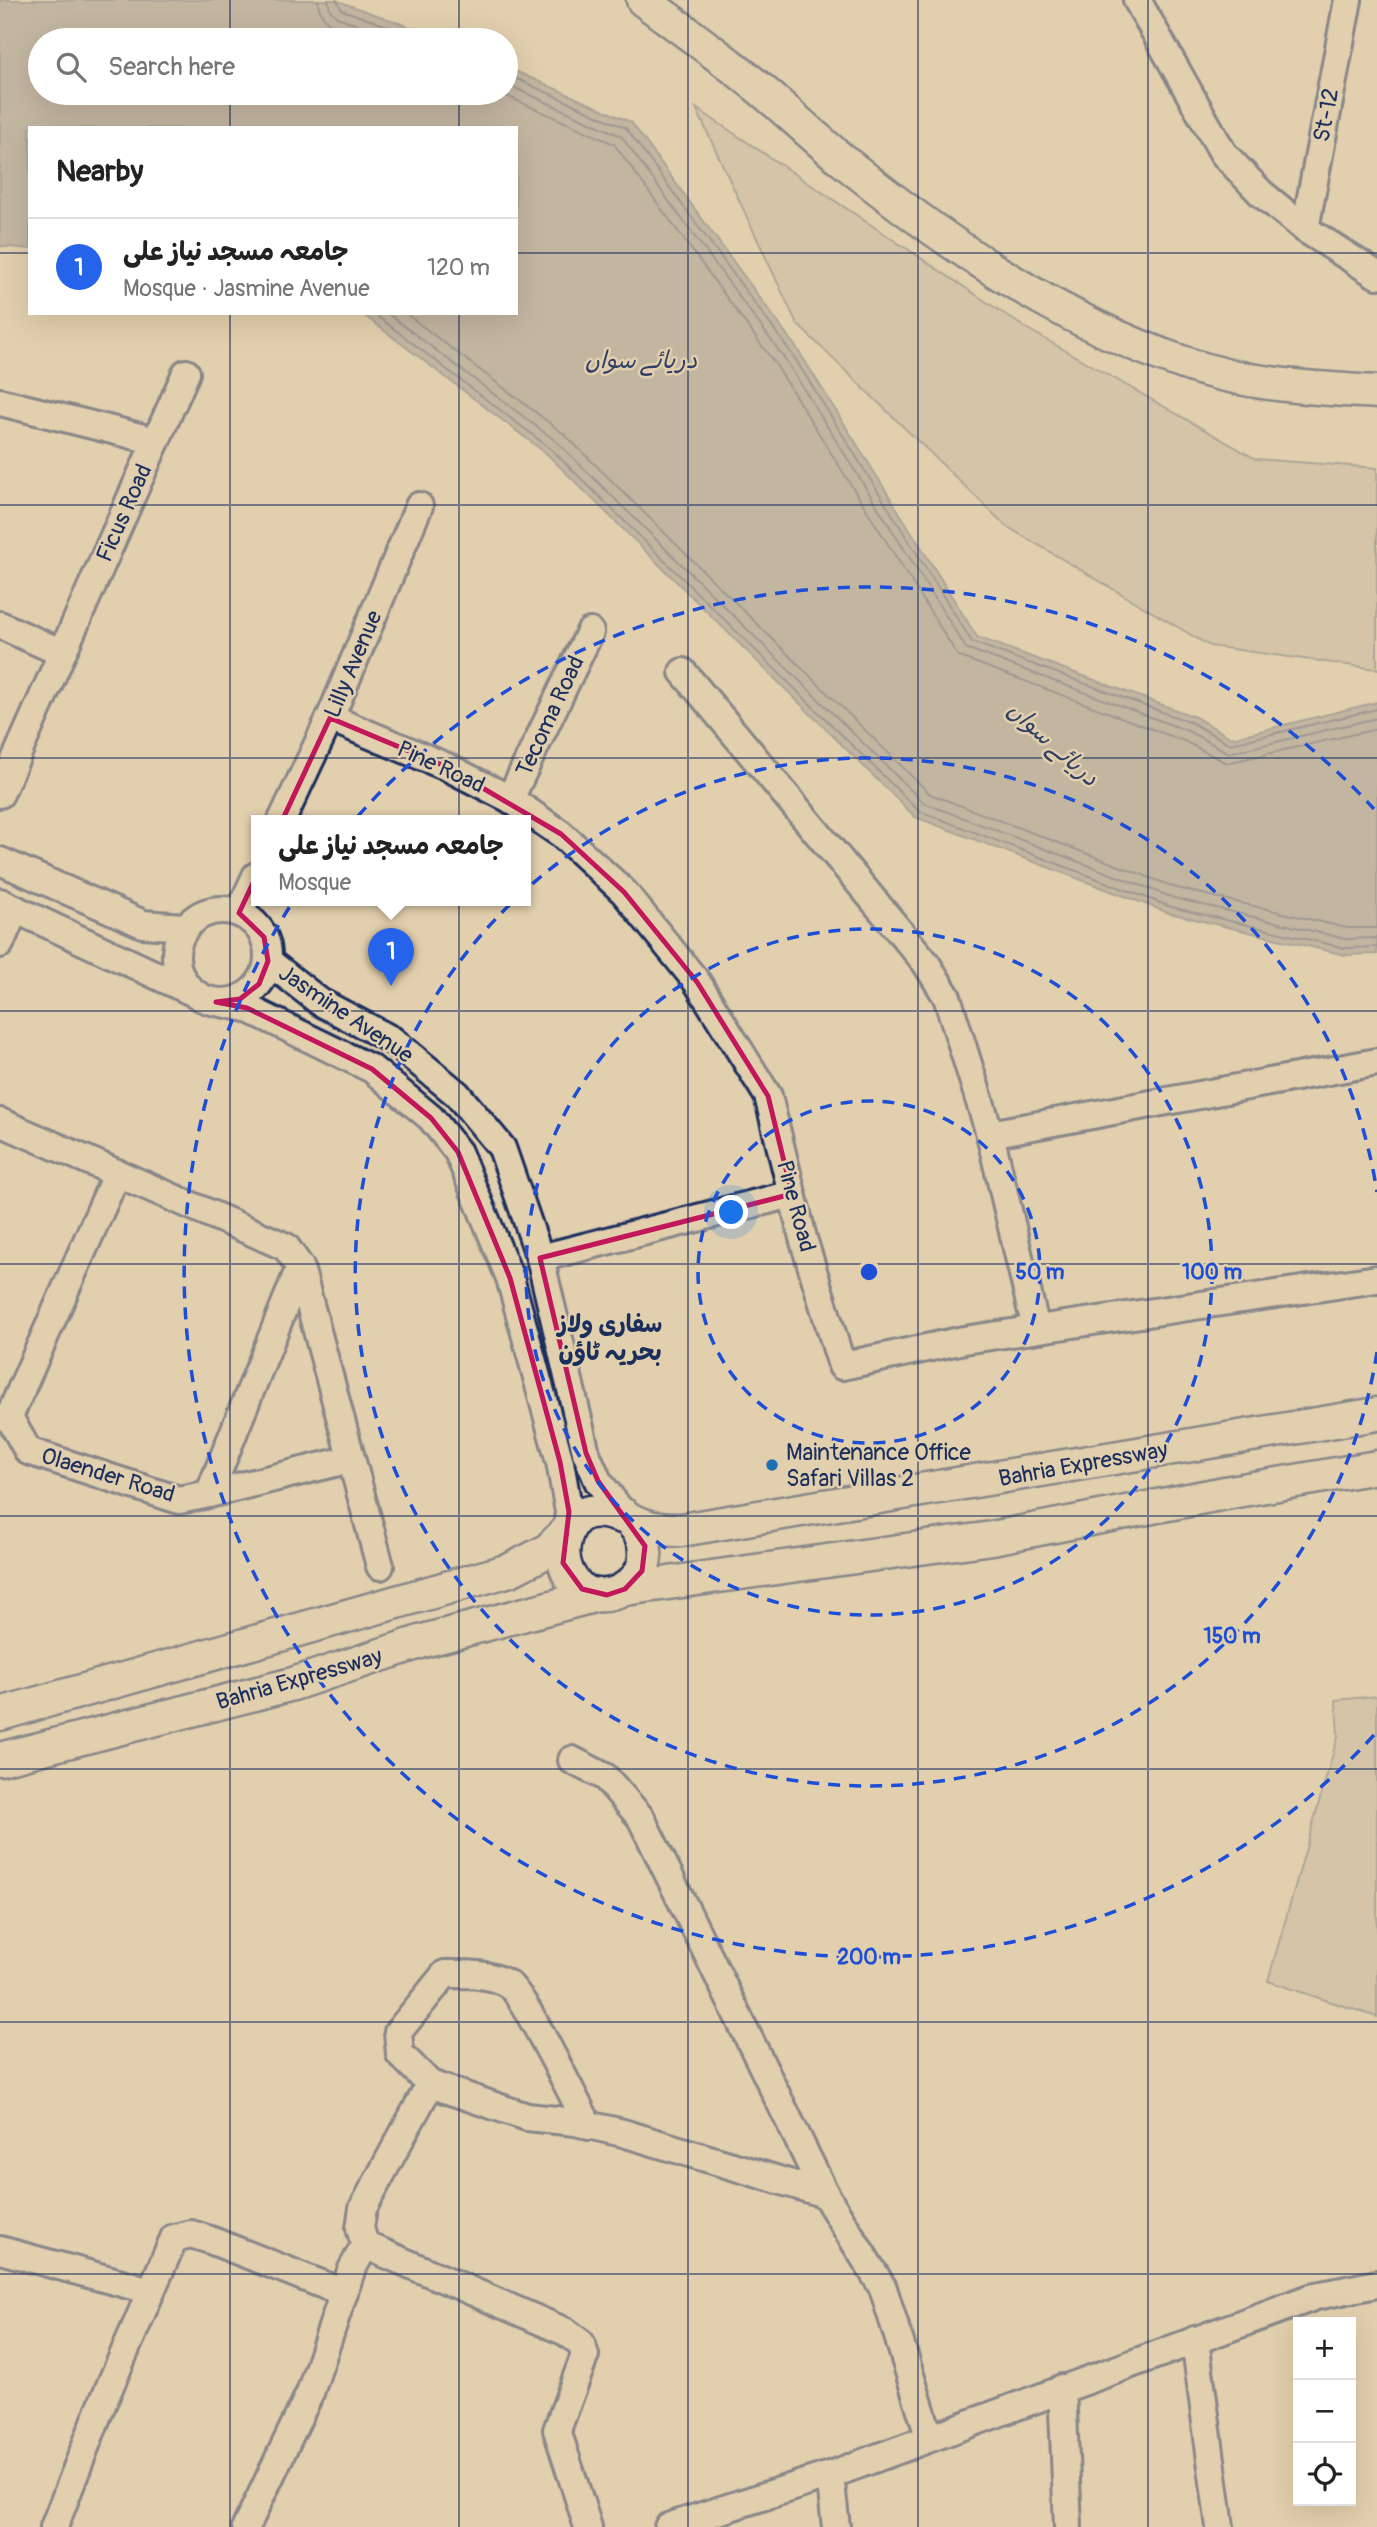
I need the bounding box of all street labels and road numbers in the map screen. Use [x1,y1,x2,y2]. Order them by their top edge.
street label: St-12 [1307,86,1345,144]
street label: Ficus Road [90,460,158,566]
street label: Lilly Avenue [317,605,389,722]
street label: Tecoma Road [509,651,591,781]
street label: Pine Road [392,734,490,800]
street label: Jasmine Avenue [273,958,419,1070]
street label: Pine Road [770,1157,822,1255]
street label: Bahria Expressway [996,1435,1170,1493]
street label: Olaender Road [38,1441,178,1509]
street label: Bahria Expressway [213,1641,386,1717]

